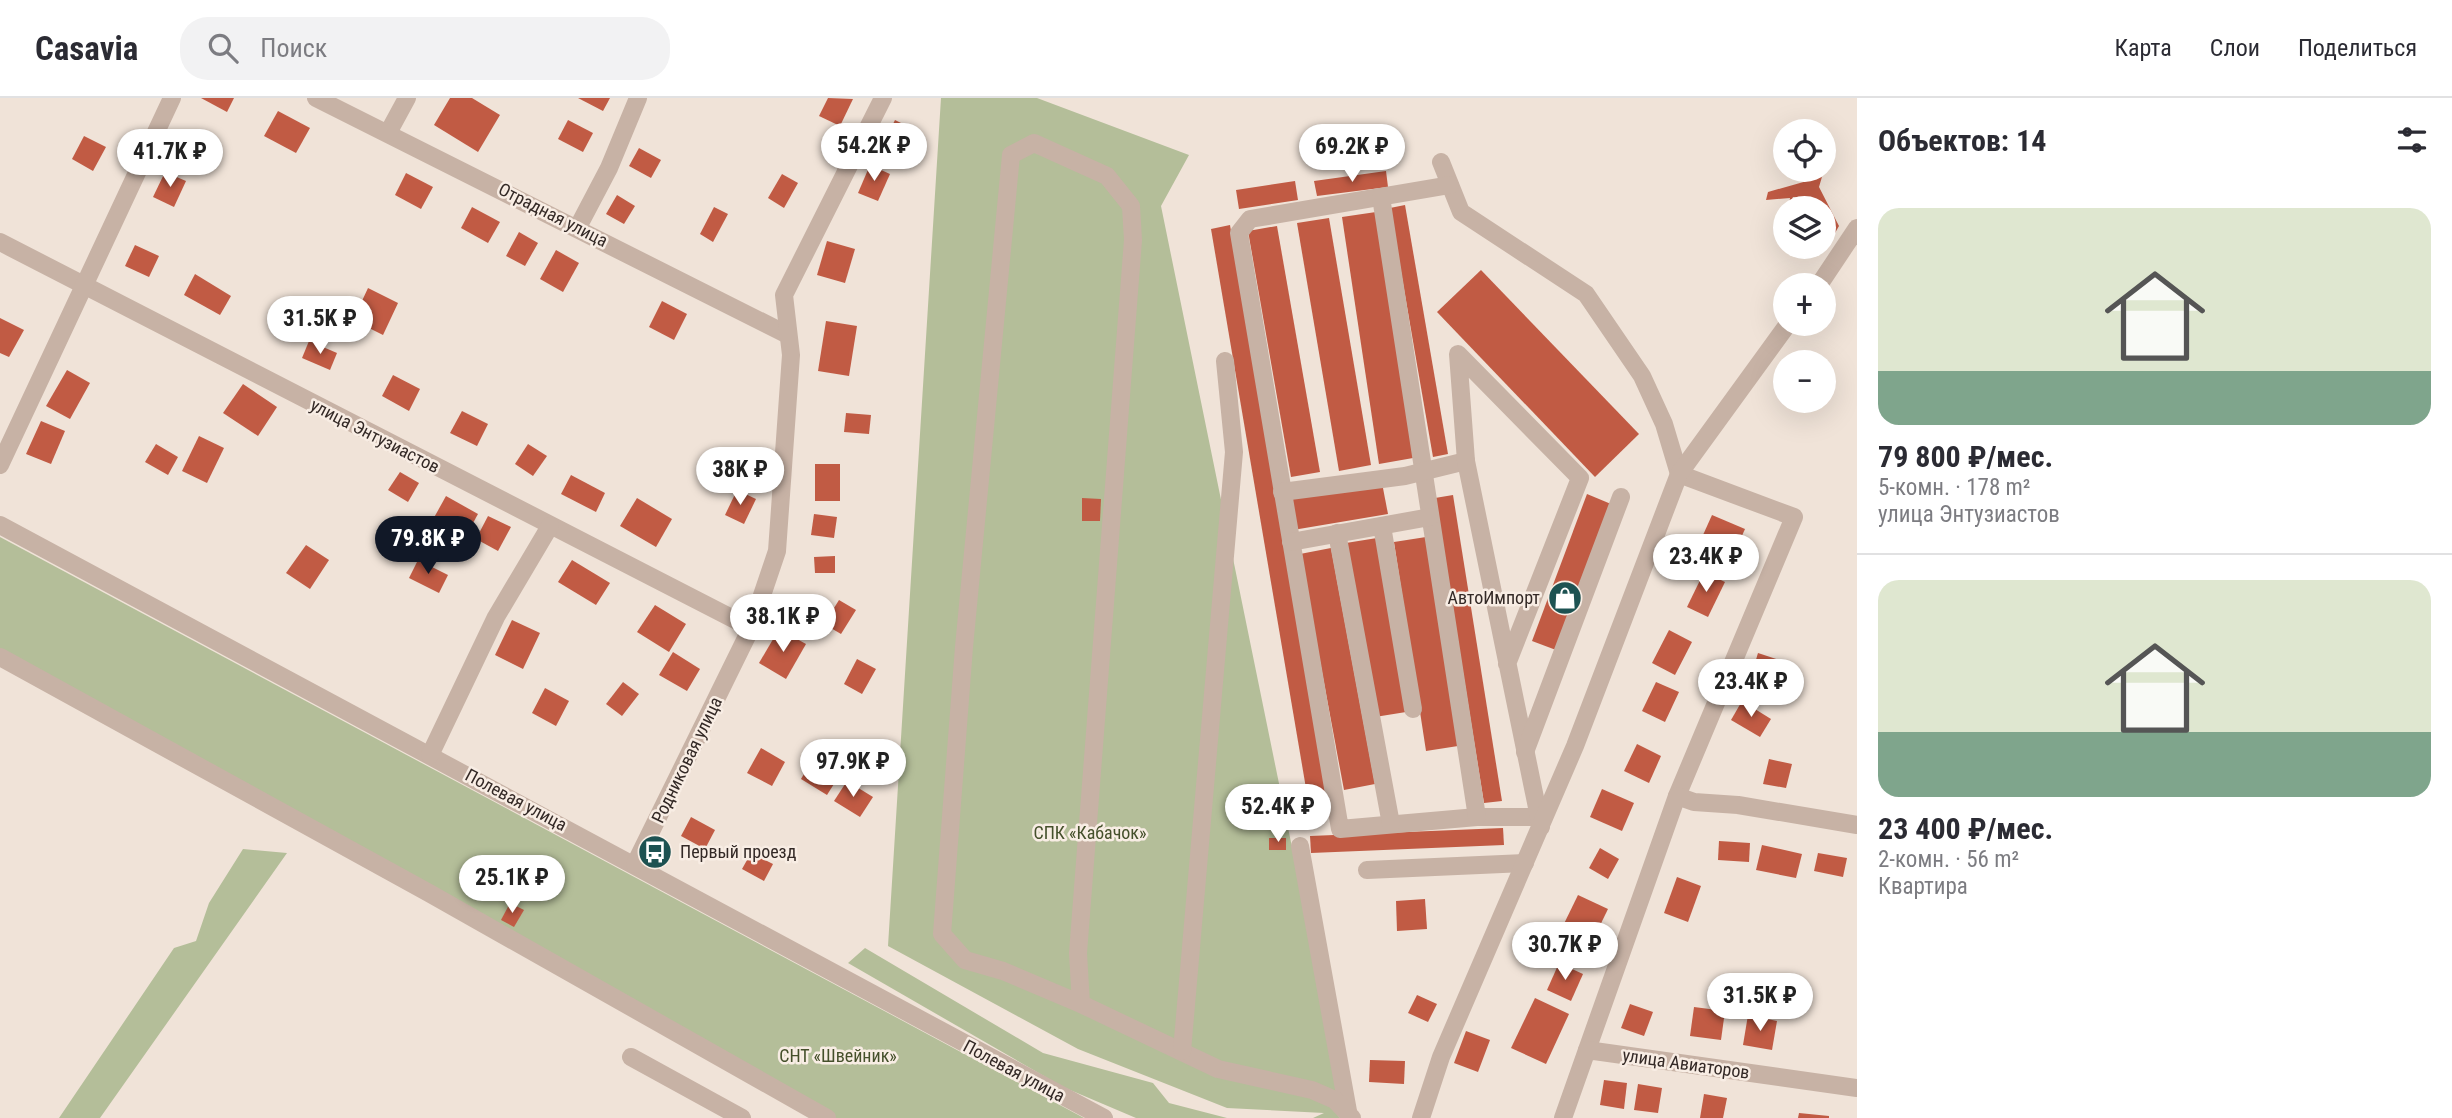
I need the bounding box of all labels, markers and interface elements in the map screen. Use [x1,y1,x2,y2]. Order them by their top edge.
search box [180,17,670,80]
text: Casavia [35,29,138,68]
icon: search [204,29,242,67]
text: Поиск [260,33,327,63]
text: Карта [2114,34,2172,62]
text: Слои [2210,34,2260,62]
text: Поделиться [2298,34,2417,62]
map controls [1773,119,1836,413]
button: locate [1773,119,1836,182]
icon: filters [2393,121,2431,159]
pin: 54.2K ₽ [809,123,939,183]
text: Объектов: 14 [1878,123,2046,158]
pin: 69.2K ₽ [1287,125,1417,184]
pin: 41.7K ₽ [105,130,235,189]
text: 54.2K ₽ [837,132,911,159]
text: 69.2K ₽ [1315,133,1389,160]
text: 41.7K ₽ [133,138,207,165]
street label: Отрадная улица [495,178,611,251]
button: layers [1773,196,1836,259]
icon: home [2092,253,2218,379]
button: + [1773,273,1836,336]
pin: 31.5K ₽ [255,296,385,356]
text: 31.5K ₽ [283,305,357,332]
button: − [1773,350,1836,413]
street label: улица Энтузиастов [307,394,443,477]
text: 79 800 ₽/мес. [1878,439,2053,474]
pin: 38K ₽ [691,448,789,507]
text: 38K ₽ [712,456,768,483]
text: 5-комн. · 178 m² [1878,474,2030,501]
text: улица Энтузиастов [1878,501,2060,528]
pin: 79.8K ₽ [363,517,493,576]
text: 79.8K ₽ [391,525,465,552]
pin: 23.4K ₽ [1641,534,1771,594]
text: 23.4K ₽ [1669,543,1743,570]
shop icon: АвтоИмпорт [1546,579,1584,617]
place label: АвтоИмпорт [1448,587,1540,608]
pin: 38.1K ₽ [718,594,848,654]
text: 38.1K ₽ [746,603,820,630]
icon: home [2092,625,2218,751]
pin: 23.4K ₽ [1686,660,1816,719]
text: 23.4K ₽ [1714,668,1788,695]
street label: Родниковая улица [647,693,726,826]
pin: 97.9K ₽ [788,740,918,799]
text: 97.9K ₽ [816,748,890,775]
street label: Полевая улица [462,764,570,835]
pin: 52.4K ₽ [1213,784,1343,844]
text: 52.4K ₽ [1241,793,1315,820]
text: 23 400 ₽/мес. [1878,811,2053,846]
park label: СПК «Кабачок» [1033,822,1147,843]
bus stop icon: Первый проезд [636,833,674,871]
place label: Первый проезд [680,841,797,862]
text: 2-комн. · 56 m² [1878,846,2019,873]
pin: 25.1K ₽ [447,856,577,915]
text: 25.1K ₽ [475,864,549,891]
text: Квартира [1878,873,1968,900]
pin: 30.7K ₽ [1500,922,1630,982]
text: 30.7K ₽ [1528,931,1602,958]
pin: 31.5K ₽ [1695,974,1825,1033]
text: 31.5K ₽ [1723,982,1797,1009]
street label: Полевая улица [960,1035,1068,1106]
street label: улица Авиаторов [1621,1044,1751,1083]
park label: СНТ «Швейник» [779,1045,897,1066]

